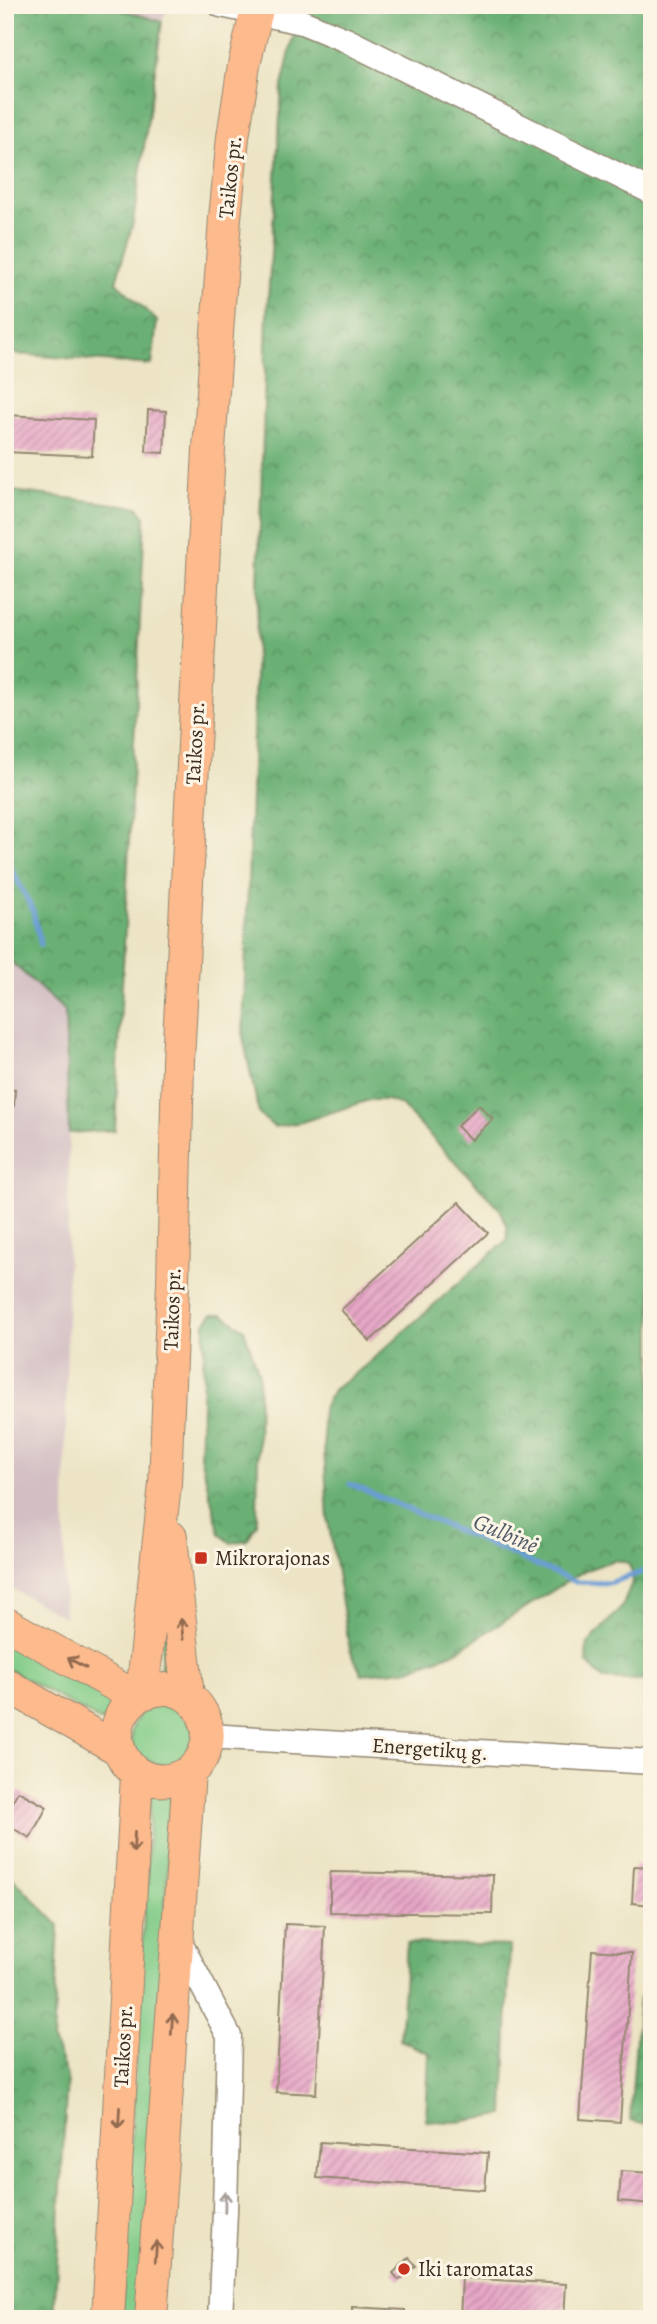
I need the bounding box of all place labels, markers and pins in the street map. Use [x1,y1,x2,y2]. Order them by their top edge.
place label: Mikrorajonas [215,1544,330,1572]
marker: Mikrorajonas [193,1550,209,1566]
place label: Iki taromatas [418,2255,534,2283]
marker: Iki taromatas [396,2261,412,2277]

